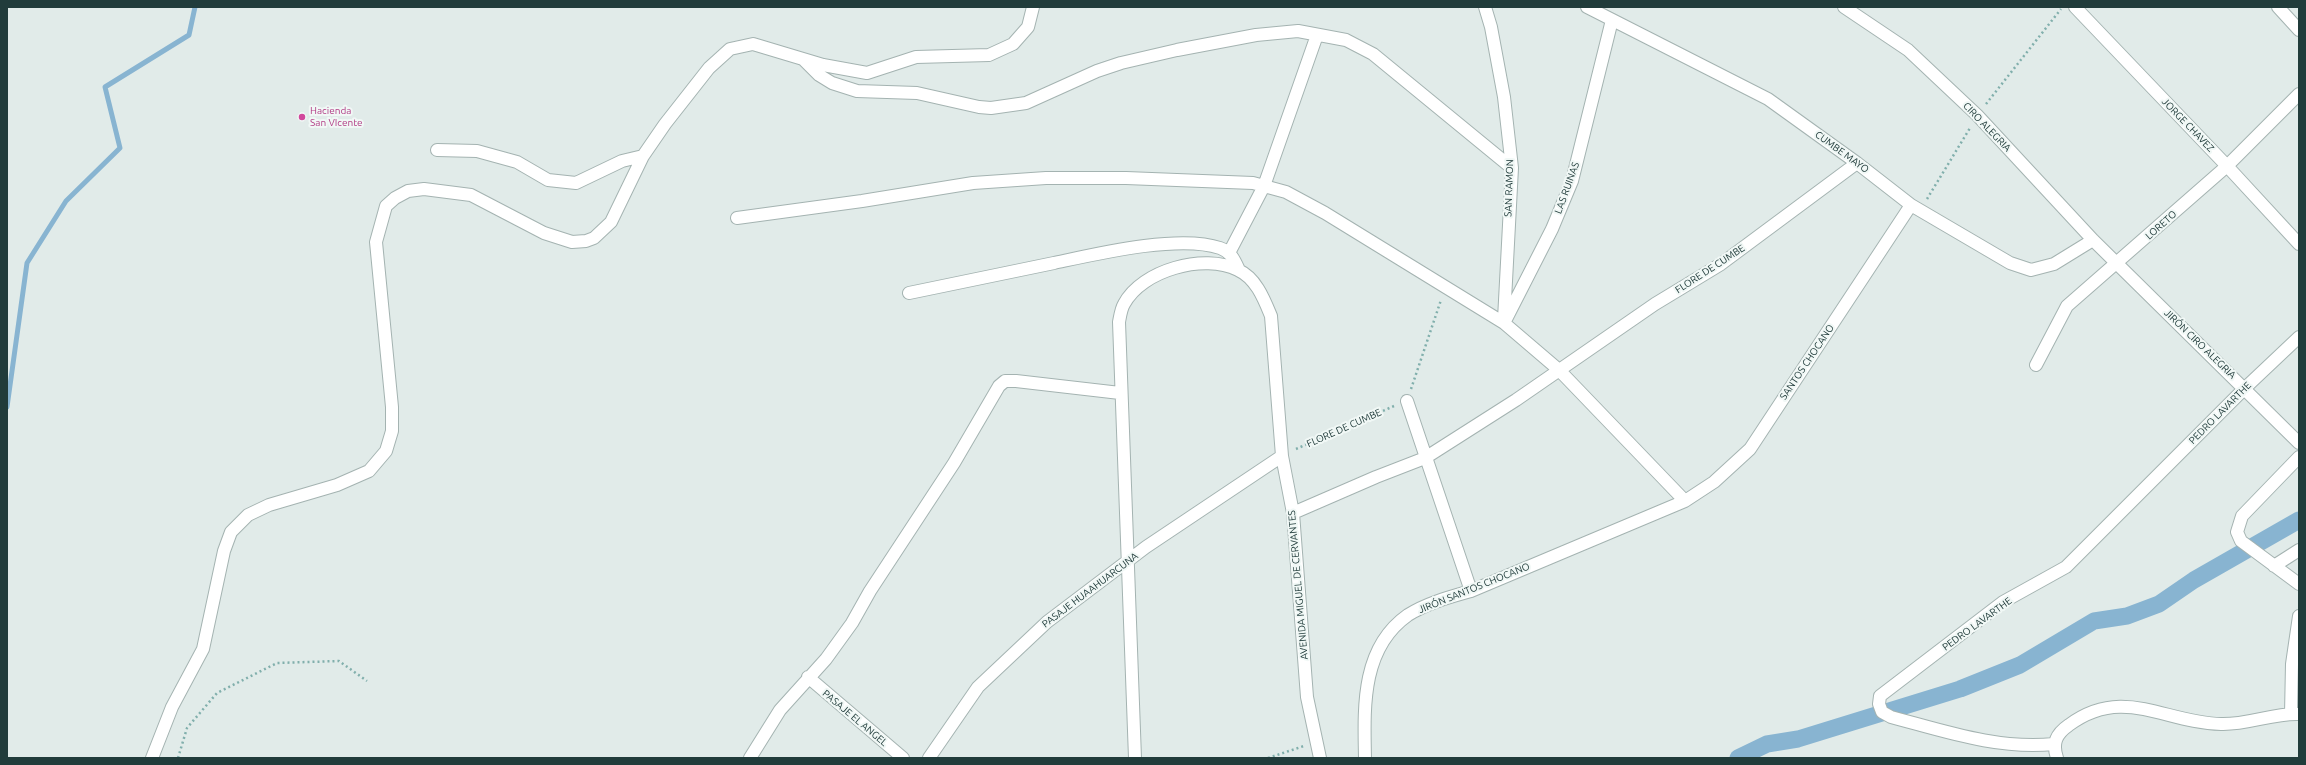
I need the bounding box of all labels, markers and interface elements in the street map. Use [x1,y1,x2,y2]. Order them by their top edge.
street label: JORGE CHAVEZ [2159,96,2217,154]
street label: CIRO ALEGRIA [1960,100,2014,154]
place label: Hacienda San VIcente [310,105,363,128]
marker: Hacienda San VIcente [297,112,307,122]
street label: CUMBE MAYO [1813,128,1871,176]
street label: SAN RAMON [1502,159,1516,217]
street label: LAS RUINAS [1552,160,1582,216]
street label: LORETO [2143,208,2179,242]
street label: FLORE DE CUMBE [1673,242,1747,296]
street label: JIRÓN CIRO ALEGRIA [2162,307,2238,381]
street label: SANTOS CHOCANO [1777,322,1837,402]
street label: PEDRO LAVARTHE [2186,379,2254,447]
street label: FLORE DE CUMBE [1305,406,1383,450]
street label: AVENIDA MIGUEL DE CERVANTES [1285,510,1311,660]
street label: PASAJE HUAAHUARCUNA [1040,550,1140,630]
street label: JIRÓN SANTOS CHOCANO [1417,560,1531,616]
street label: PEDRO LAVARTHE [1940,595,2014,653]
street label: PASAJE EL ANGEL [820,687,890,749]

